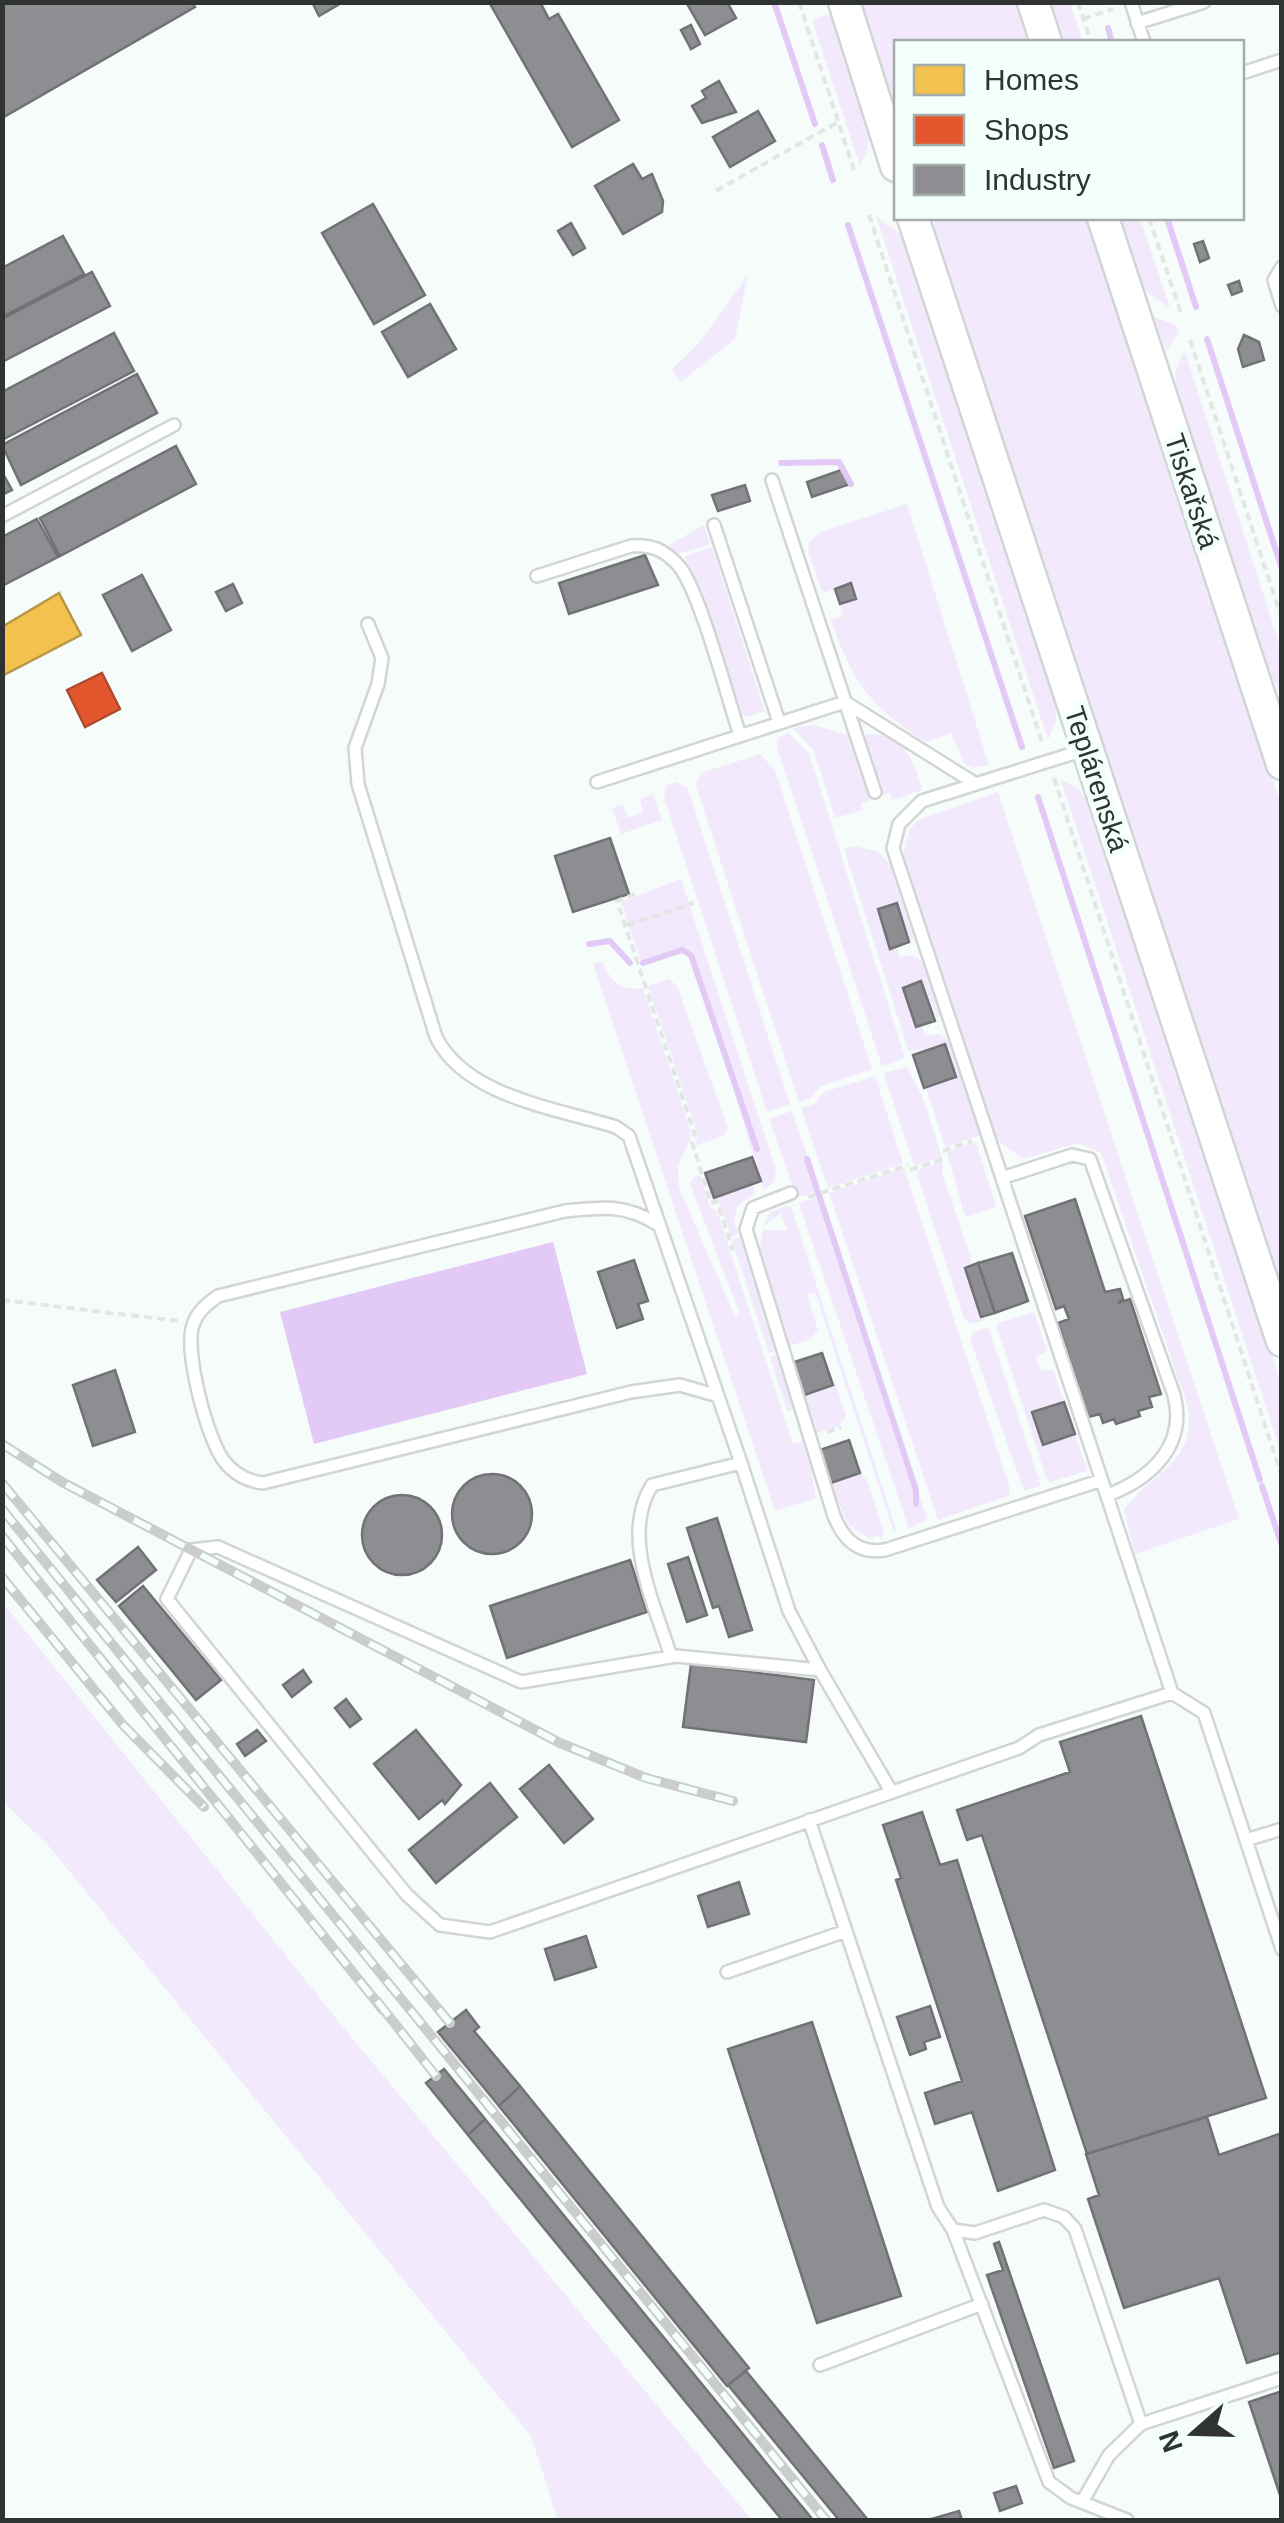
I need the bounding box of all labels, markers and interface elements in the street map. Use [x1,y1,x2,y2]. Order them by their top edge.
legend [894,40,1244,220]
text: Homes [984,63,1079,96]
text: Shops [984,113,1069,146]
text: Industry [984,163,1091,196]
street label: Tiskařská [1158,430,1225,553]
street label: Teplárenská [1058,703,1135,856]
north arrow [1144,2383,1244,2483]
text: N [1153,2427,1189,2456]

